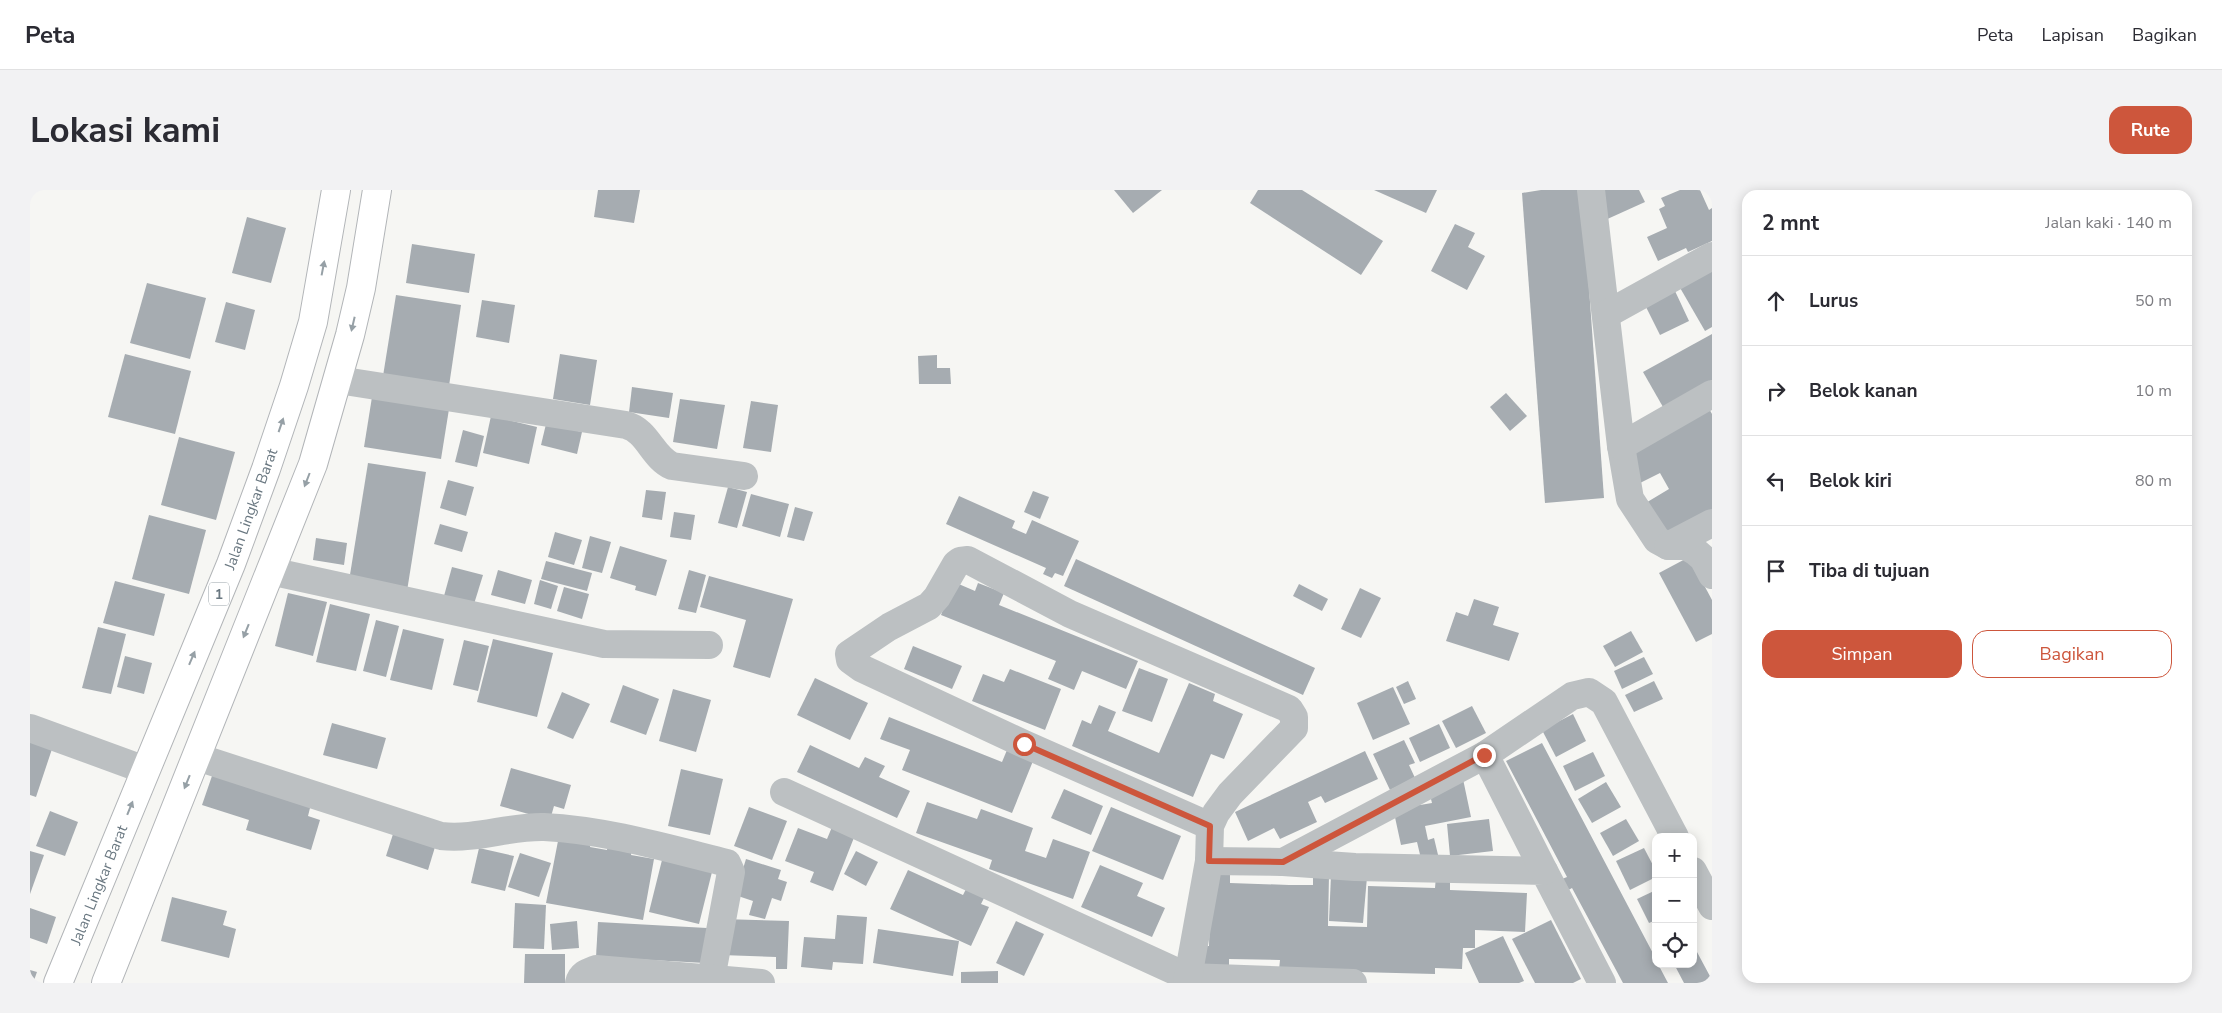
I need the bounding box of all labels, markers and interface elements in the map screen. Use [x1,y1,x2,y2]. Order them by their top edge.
text: Peta [25,19,75,51]
text: Peta [1977,23,2013,47]
text: Lapisan [2041,23,2104,47]
text: Bagikan [2132,23,2197,47]
button: Rute [2109,106,2192,154]
text: Lokasi kami [30,107,220,154]
text: 2 mnt [1762,209,1819,237]
text: Jalan kaki · 140 m [2045,212,2172,234]
one-way arrow [319,260,327,276]
icon: ahead [1762,287,1790,315]
text: Lurus [1809,288,1858,314]
text: 50 m [2135,290,2172,312]
one-way arrow [349,317,357,332]
icon: right [1762,377,1790,405]
text: Belok kanan [1809,378,1918,404]
text: 10 m [2135,380,2172,402]
one-way arrow [277,417,285,432]
street label: Jalan Lingkar Barat [219,445,282,573]
icon: left [1762,467,1790,495]
text: Belok kiri [1809,468,1892,494]
text: 80 m [2135,470,2172,492]
one-way arrow [303,473,311,488]
icon: arrive [1762,557,1790,585]
text: Tiba di tujuan [1809,558,1930,584]
road number: 1 [209,582,229,606]
one-way arrow [242,624,250,638]
button: Simpan [1762,630,1962,678]
button: Bagikan [1972,630,2172,678]
one-way arrow [188,650,196,665]
route start [1013,733,1036,756]
route end [1473,744,1496,767]
one-way arrow [182,775,190,789]
one-way arrow [127,801,134,816]
street label: Jalan Lingkar Barat [65,821,132,949]
map controls [1652,833,1697,968]
button: + [1652,833,1697,878]
button: − [1652,878,1697,923]
button: locate [1652,923,1697,968]

